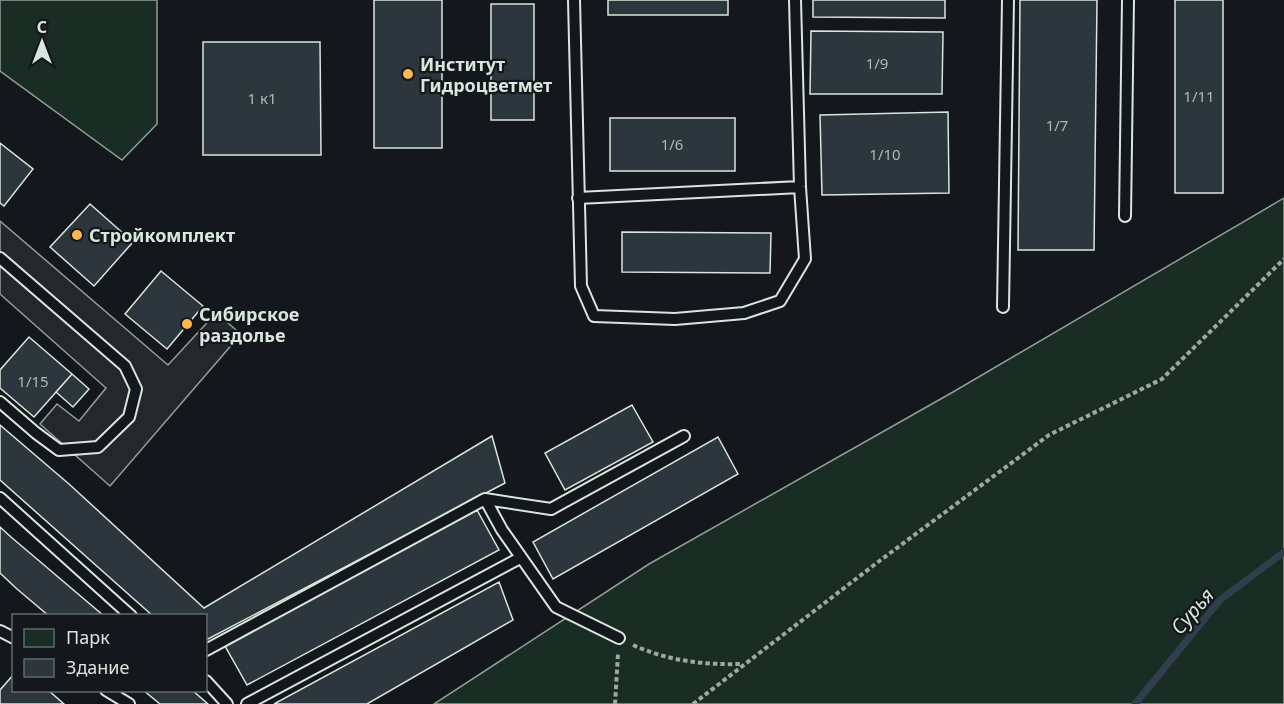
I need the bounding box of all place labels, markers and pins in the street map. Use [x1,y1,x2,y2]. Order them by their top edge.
place label: Институт Гидроцветмет [420,52,552,97]
marker: Институт Гидроцветмет [401,67,415,81]
place label: Стройкомплект [89,223,235,247]
marker: Стройкомплект [70,228,84,242]
place label: Сибирское раздолье [199,302,299,347]
marker: Сибирское раздолье [180,317,194,331]

